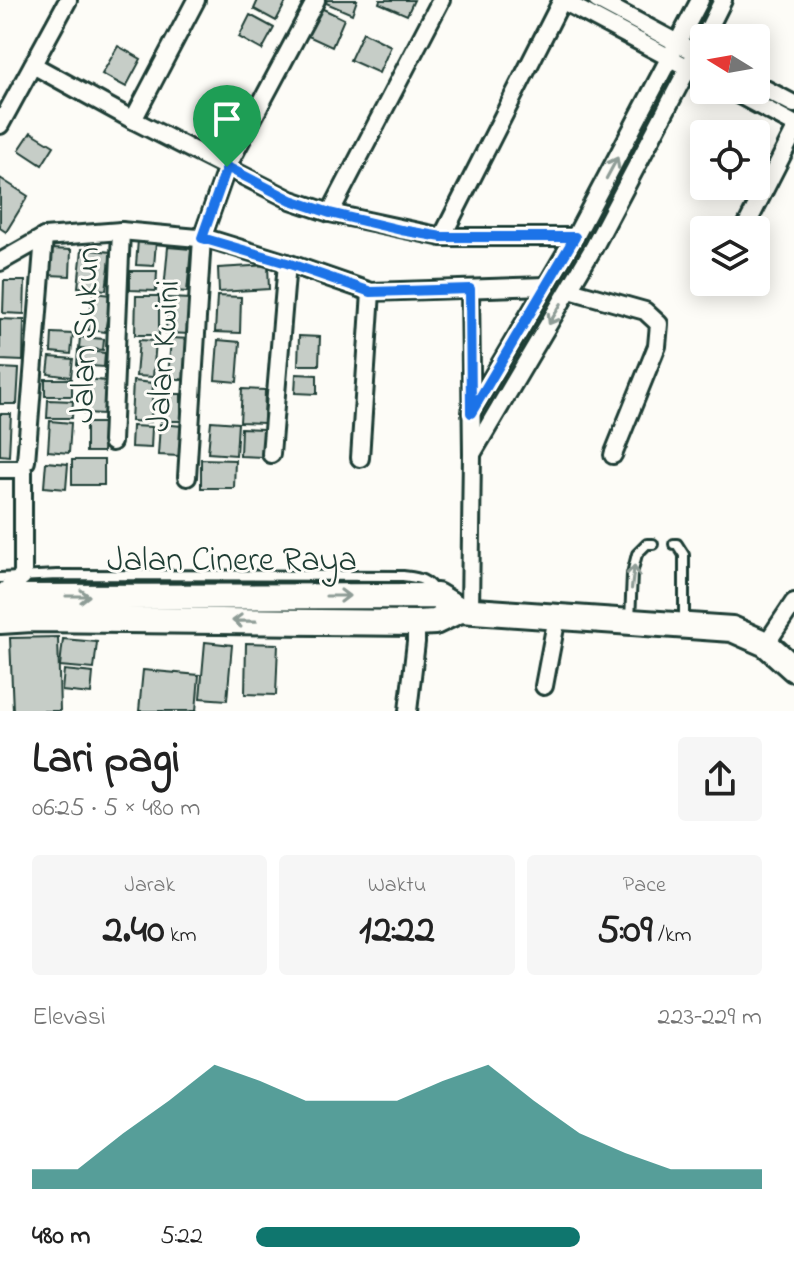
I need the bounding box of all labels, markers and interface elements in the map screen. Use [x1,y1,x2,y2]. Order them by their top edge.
north arrow [690,24,770,104]
map controls [690,24,770,296]
pin [193,85,261,167]
icon: arrive [205,97,249,141]
button: locate [690,120,770,200]
one-way arrow [604,156,620,180]
button: layers [690,216,770,296]
street label: Jalan Sukun [59,246,115,424]
street label: Jalan Kwini [135,278,195,434]
one-way arrow [547,302,563,325]
street label: Jalan Cinere Raya [107,537,357,587]
one-way arrow [625,565,640,591]
one-way arrow [64,588,91,604]
one-way arrow [324,588,351,604]
one-way arrow [231,613,258,629]
text: Lari pagi [32,728,180,792]
button: share [678,737,762,821]
text: 06:25 · 5 × 480 m [32,790,201,828]
text: Jarak [124,870,175,902]
text: Waktu [368,870,426,902]
text: Pace [623,870,666,902]
text: 2.40 [103,902,164,961]
text: 12:22 [359,902,435,961]
text: 5:09 [597,902,653,961]
text: km [164,920,197,952]
text: /km [653,920,692,952]
text: Elevasi [32,999,106,1037]
text: 223–229 m [658,999,762,1037]
text: 480 m [32,1218,90,1256]
text: 5:22 [160,1218,203,1256]

